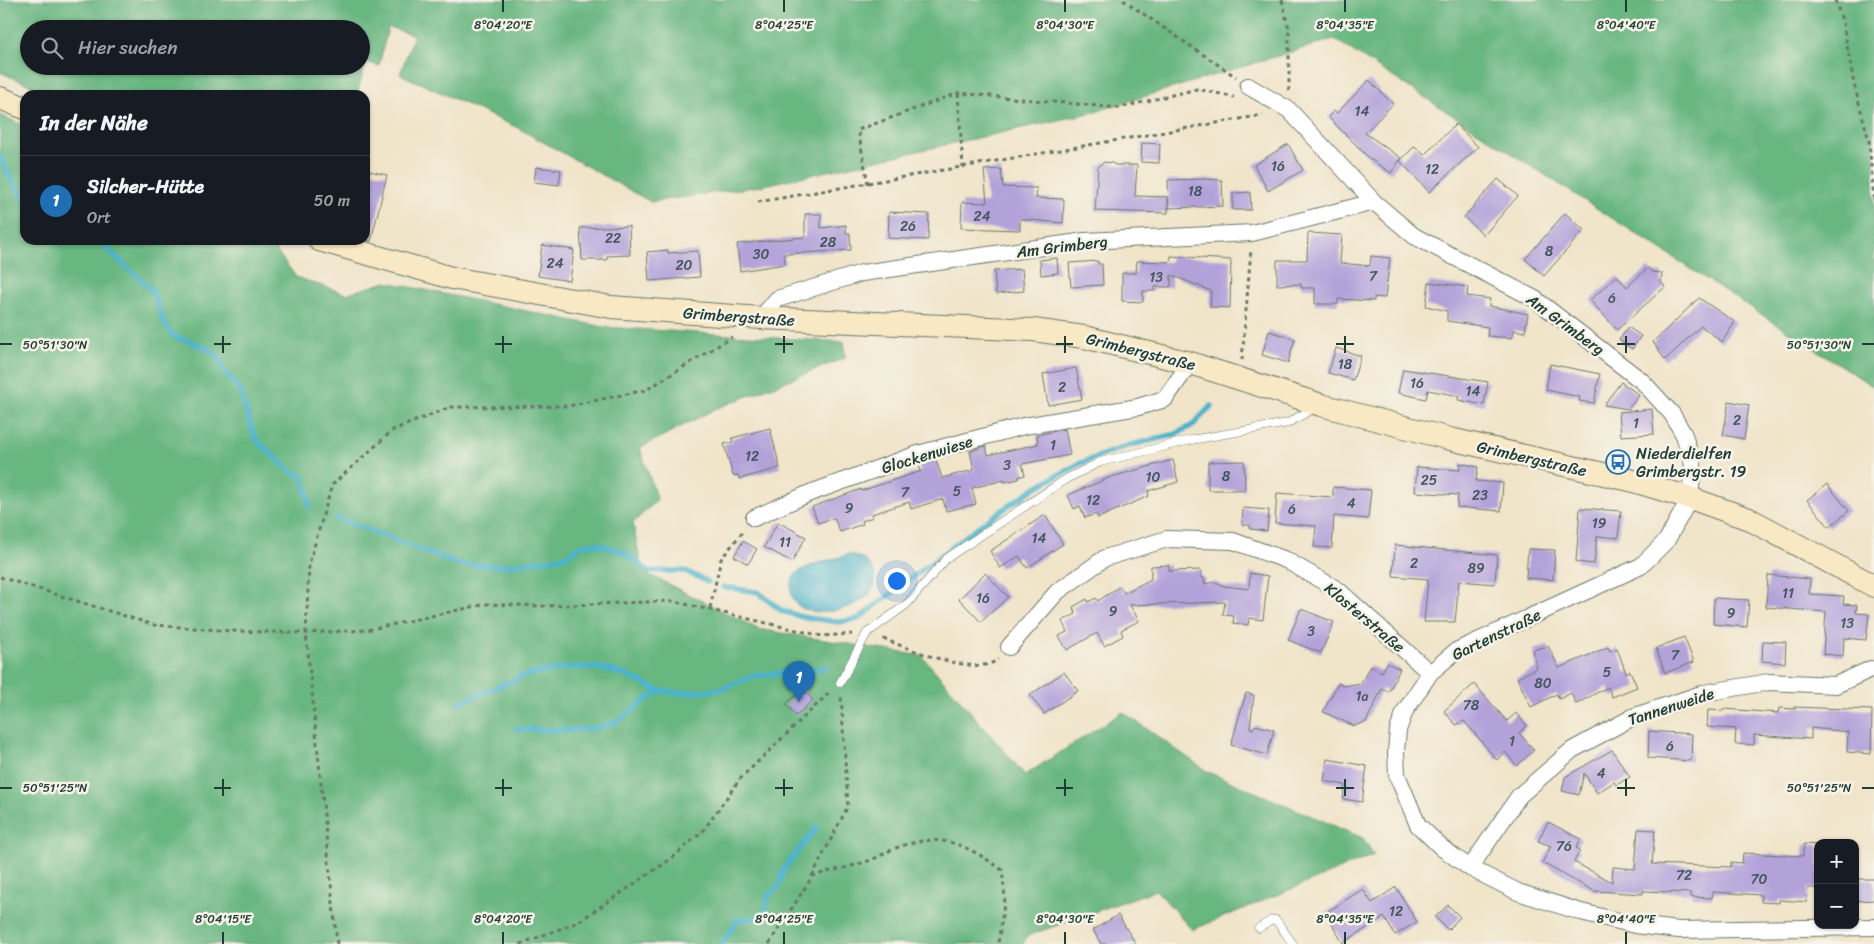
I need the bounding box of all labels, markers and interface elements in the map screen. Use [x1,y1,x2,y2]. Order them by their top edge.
text: 8°04'20"E [474,14,533,36]
text: 8°04'25"E [755,14,814,36]
text: 8°04'30"E [1036,14,1095,36]
text: 8°04'35"E [1316,14,1375,36]
text: 8°04'40"E [1597,14,1657,36]
search box [20,20,370,75]
text: Hier suchen [78,31,178,64]
icon: search [38,34,66,62]
house number: 14 [1355,99,1370,124]
text: In der Nähe [40,104,148,142]
house number: 16 [1271,154,1285,179]
house number: 12 [1425,157,1439,182]
text: Silcher-Hütte [87,170,204,203]
house number: 18 [1188,179,1203,204]
text: 1 [53,186,59,215]
text: 50 m [314,186,350,215]
text: Ort [87,203,111,232]
house number: 24 [974,204,991,229]
house number: 26 [900,214,916,239]
house number: 22 [605,226,621,251]
street label: Am Grimberg [1014,227,1109,267]
house number: 28 [820,230,837,255]
house number: 8 [1545,239,1554,264]
house number: 30 [753,242,769,267]
house number: 24 [547,251,564,276]
house number: 20 [676,253,693,278]
house number: 7 [1369,264,1378,289]
house number: 13 [1149,265,1163,290]
street label: Am Grimberg [1519,285,1611,363]
house number: 6 [1608,286,1616,311]
street label: Grimbergstraße [682,298,796,335]
street label: Grimbergstraße [1083,324,1199,379]
text: 50°51'30"N [23,334,88,356]
text: 50°51'30"N [1787,334,1852,356]
house number: 18 [1338,352,1353,377]
house number: 16 [1410,371,1424,396]
house number: 2 [1058,375,1066,400]
house number: 14 [1466,379,1481,404]
house number: 2 [1733,408,1741,433]
house number: 1 [1633,411,1639,436]
street label: Glockenwiese [878,427,977,482]
street label: Grimbergstraße [1474,432,1590,485]
house number: 1 [1050,433,1056,458]
place label: Niederdielfen Grimbergstr. 19 [1636,439,1747,486]
house number: 12 [745,444,759,469]
bus stop icon: Niederdielfen Grimbergstr. 19 [1605,449,1631,475]
house number: 3 [1003,453,1011,478]
house number: 8 [1222,464,1231,489]
house number: 10 [1146,465,1161,490]
house number: 25 [1421,468,1438,493]
house number: 5 [953,479,962,504]
house number: 7 [901,480,910,505]
house number: 23 [1472,483,1488,508]
house number: 12 [1086,488,1100,513]
house number: 4 [1347,491,1356,516]
house number: 9 [845,496,854,521]
house number: 6 [1288,497,1296,522]
house number: 19 [1592,511,1607,536]
house number: 14 [1032,526,1047,551]
house number: 11 [779,530,791,555]
house number: 2 [1410,551,1418,576]
house number: 89 [1467,556,1485,581]
your location [884,568,910,594]
street label: Klosterstraße [1318,575,1412,660]
house number: 11 [1782,581,1794,606]
house number: 16 [976,586,990,611]
house number: 9 [1109,599,1118,624]
street label: Gartenstraße [1446,600,1546,669]
house number: 9 [1727,601,1736,626]
house number: 13 [1840,611,1854,636]
house number: 3 [1307,619,1315,644]
house number: 7 [1671,643,1680,668]
house number: 5 [1603,660,1612,685]
pin: 1 [783,661,815,702]
house number: 80 [1534,671,1552,696]
street label: Tannenweide [1624,679,1718,734]
house number: 1a [1355,684,1369,709]
house number: 78 [1463,693,1480,718]
house number: 1 [1509,729,1515,754]
house number: 6 [1666,734,1674,759]
house number: 4 [1597,761,1606,786]
text: 50°51'25"N [23,777,88,799]
text: 50°51'25"N [1787,777,1852,799]
house number: 76 [1556,834,1572,859]
map controls [1814,839,1859,929]
button: + [1814,839,1859,884]
house number: 72 [1676,863,1692,888]
house number: 70 [1751,867,1768,892]
button: − [1814,884,1859,929]
house number: 12 [1389,899,1403,924]
text: 8°04'15"E [195,908,252,930]
text: 8°04'20"E [474,908,533,930]
text: 8°04'25"E [755,908,814,930]
text: 8°04'30"E [1036,908,1095,930]
text: 8°04'35"E [1316,908,1375,930]
text: 8°04'40"E [1597,908,1657,930]

